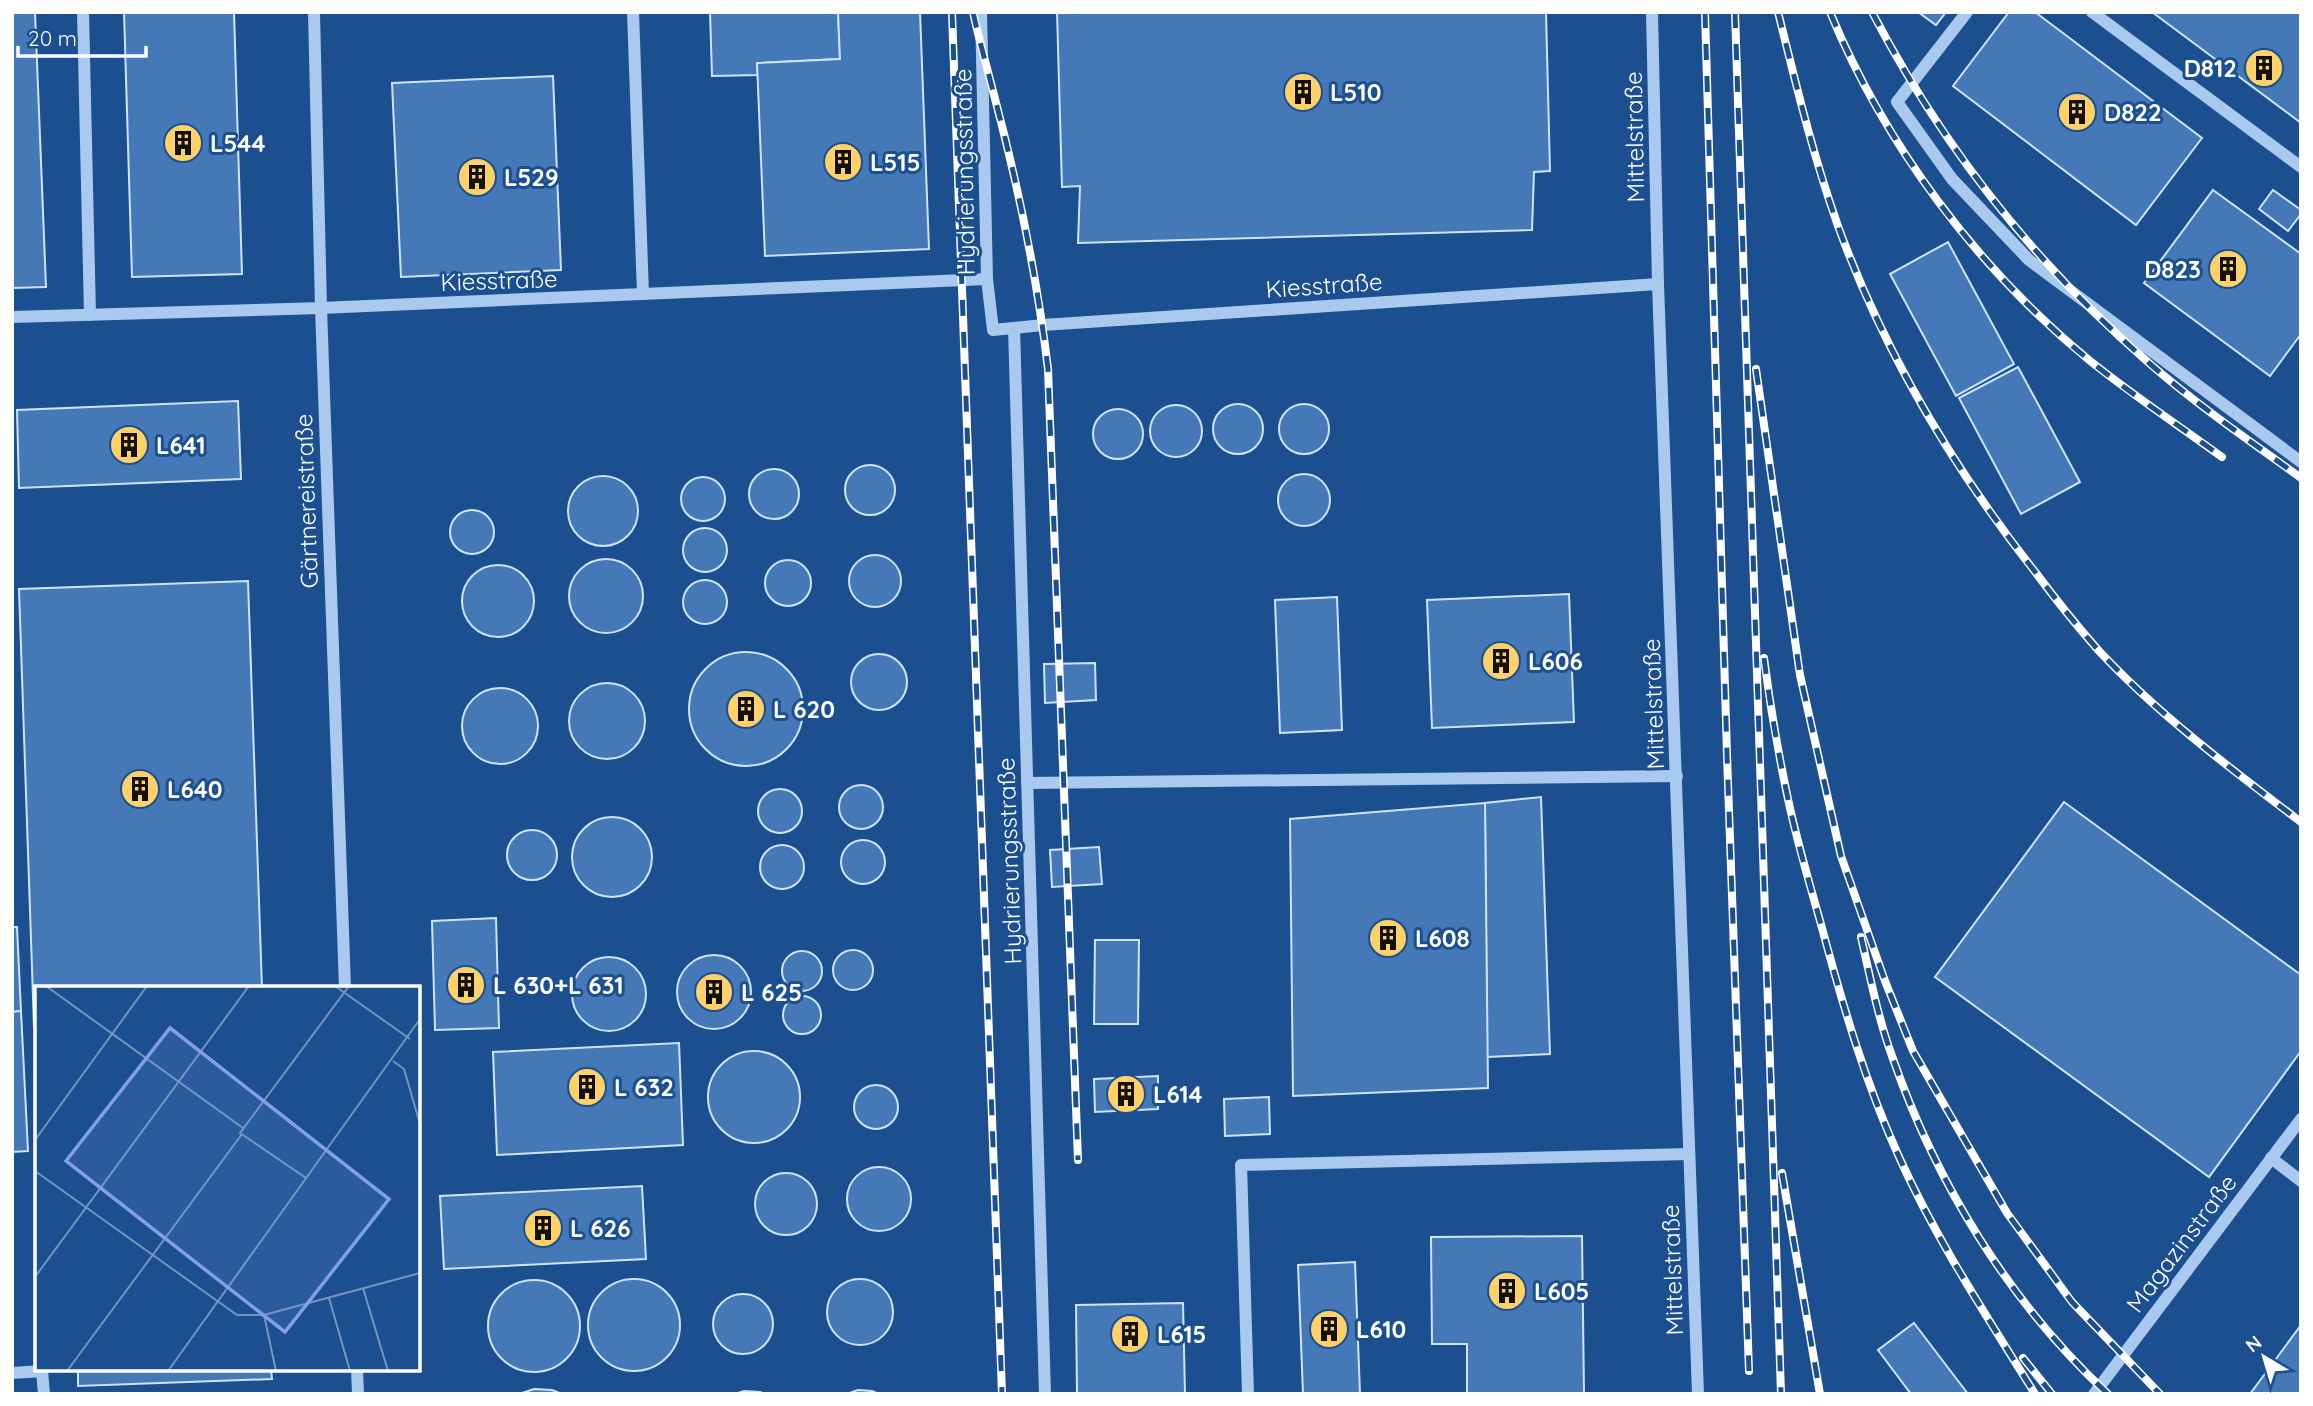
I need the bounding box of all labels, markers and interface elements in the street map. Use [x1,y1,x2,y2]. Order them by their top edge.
scale bar [18,14,145,58]
text: 20 m [28,25,77,51]
building icon: D812 [2243,47,2285,89]
place label: D812 [2184,53,2237,83]
street label: Hydrierungsstraße [947,68,981,276]
building icon: L510 [1282,71,1324,113]
street label: Mittelstraße [1618,71,1650,203]
place label: L510 [1330,77,1381,107]
building icon: D822 [2056,91,2098,133]
place label: D822 [2104,97,2162,127]
building icon: L544 [162,122,204,164]
place label: L544 [210,128,266,158]
building icon: L515 [822,141,864,183]
place label: L515 [870,147,920,177]
building icon: L529 [456,156,498,198]
place label: L529 [504,162,559,192]
building icon: D823 [2207,248,2249,290]
place label: D823 [2144,254,2201,284]
street label: Kiesstraße [440,263,558,297]
street label: Kiesstraße [1265,266,1383,304]
street label: Gärtnereistraße [288,413,324,589]
building icon: L641 [108,424,150,466]
place label: L641 [156,430,206,460]
street label: Mittelstraße [1636,638,1670,770]
building icon: L606 [1480,640,1522,682]
place label: L606 [1528,646,1583,676]
building icon: L 620 [725,688,767,730]
place label: L 620 [773,694,835,724]
street label: Hydrierungsstraße [990,757,1028,965]
building icon: L640 [119,768,161,810]
place label: L640 [167,774,223,804]
building icon: L608 [1367,917,1409,959]
place label: L608 [1415,923,1470,953]
building icon: L 630+L 631 [445,964,487,1006]
place label: L 630+L 631 [493,970,624,1000]
building icon: L 625 [693,971,735,1013]
place label: L 625 [741,977,802,1007]
inset map [35,986,420,1371]
building icon: L 632 [566,1066,608,1108]
place label: L 632 [614,1072,674,1102]
building icon: L614 [1105,1073,1147,1115]
place label: L614 [1153,1079,1203,1109]
street label: Magazinstraße [2119,1168,2243,1318]
street label: Mittelstraße [1655,1204,1689,1336]
building icon: L 626 [522,1207,564,1249]
place label: L 626 [570,1213,630,1243]
building icon: L605 [1486,1270,1528,1312]
place label: L605 [1534,1276,1589,1306]
building icon: L610 [1308,1308,1350,1350]
building icon: L615 [1109,1313,1151,1355]
place label: L610 [1356,1314,1406,1344]
place label: L615 [1157,1319,1206,1349]
north arrow [2229,1322,2299,1392]
text: N [2241,1330,2266,1357]

